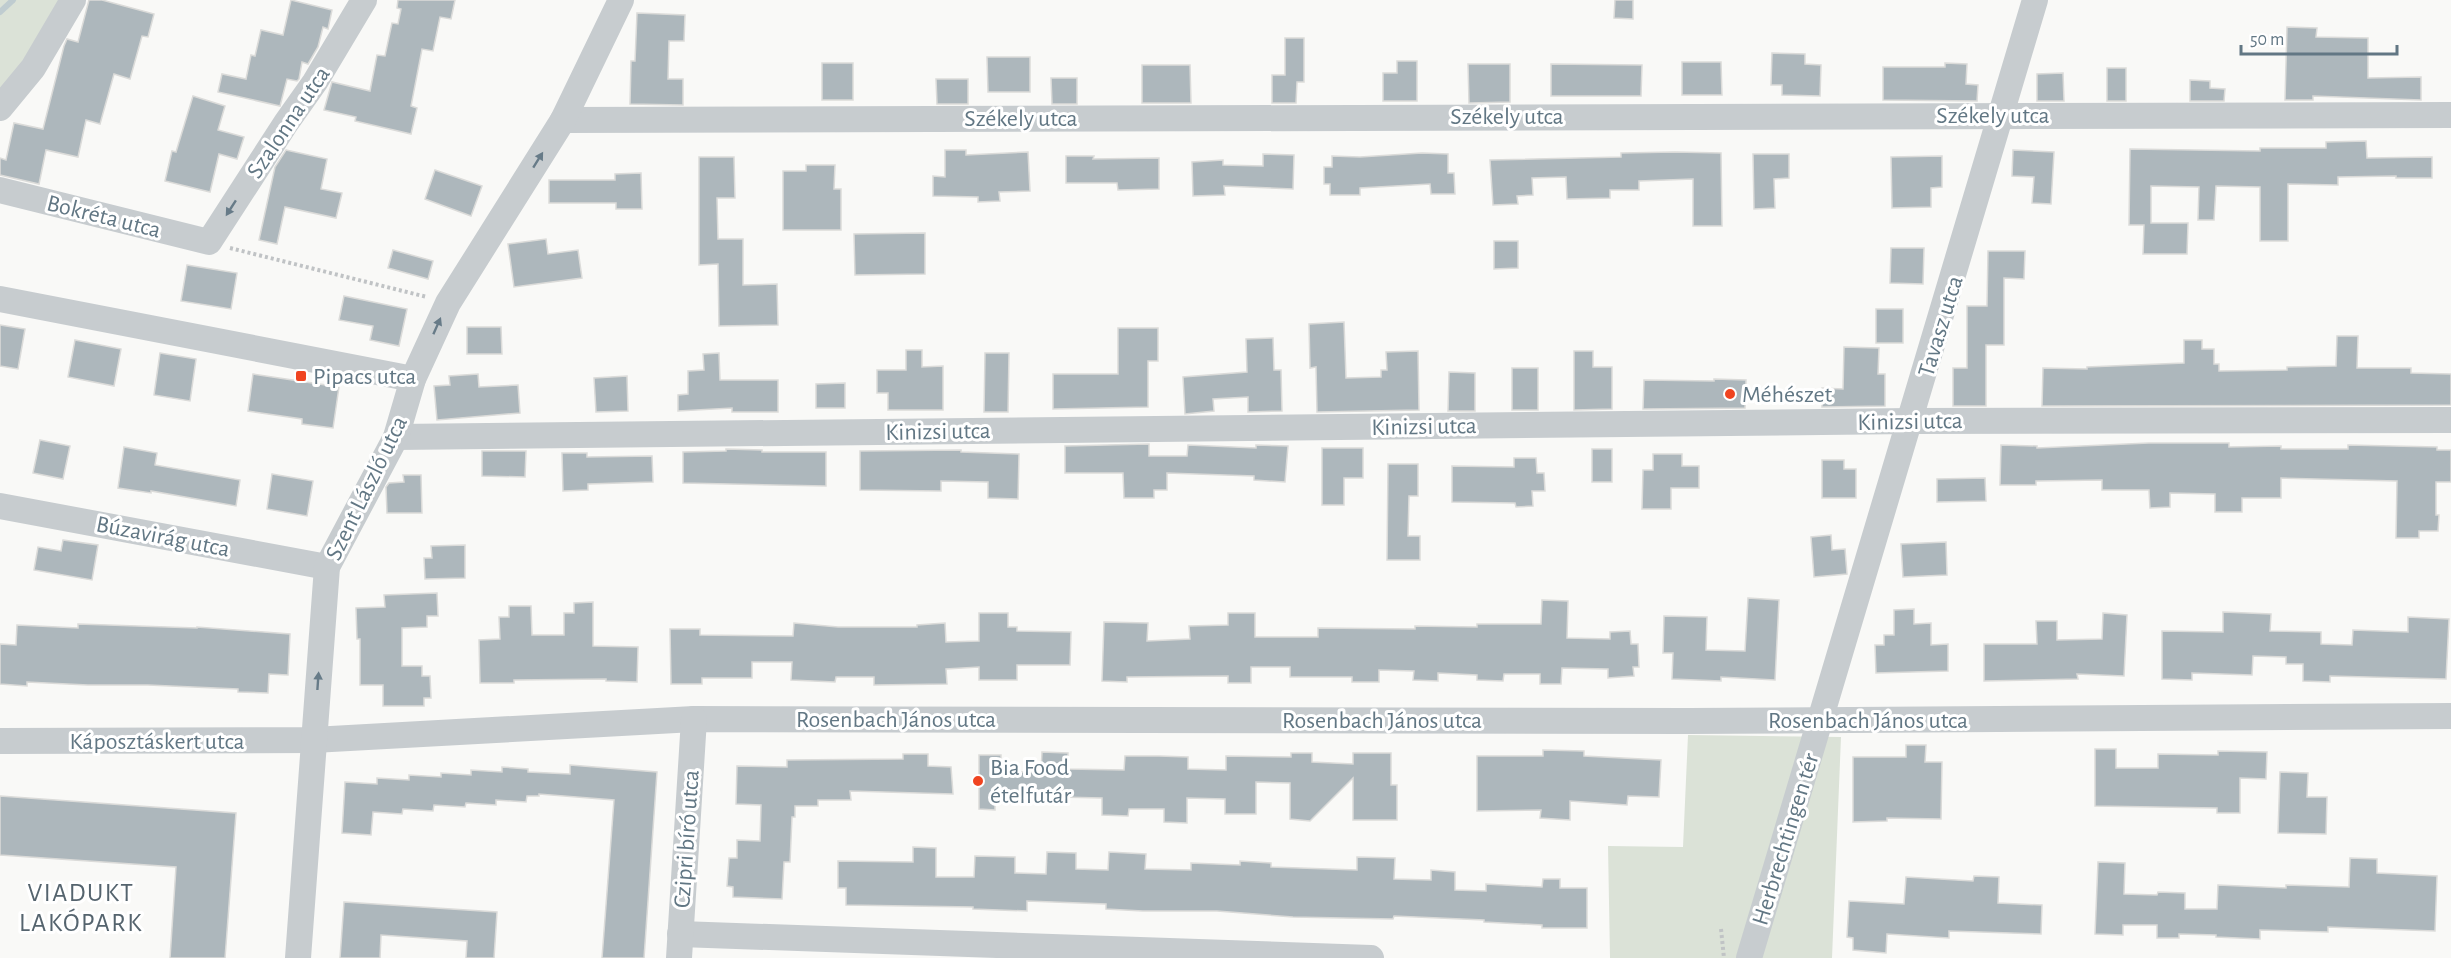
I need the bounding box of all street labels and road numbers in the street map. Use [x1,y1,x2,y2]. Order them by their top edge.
street label: Szalonna utca [243,62,335,183]
street label: Székely utca [1936,104,2050,128]
street label: Székely utca [1450,105,1564,129]
street label: Székely utca [964,107,1078,131]
street label: Bokréta utca [44,191,163,243]
street label: Tavasz utca [1914,273,1968,380]
street label: Kinizsi utca [1857,409,1963,435]
street label: Szent László utca [322,413,412,564]
street label: Kinizsi utca [1371,414,1477,440]
street label: Kinizsi utca [885,419,991,445]
street label: Búzavirág utca [94,512,232,562]
street label: Rosenbach János utca [796,708,996,732]
street label: Rosenbach János utca [1282,709,1482,733]
street label: Rosenbach János utca [1768,709,1968,733]
street label: Káposztáskert utca [69,730,245,754]
street label: Herbrechtingen tér [1748,750,1824,928]
street label: Czipri bíró utca [670,769,704,909]

